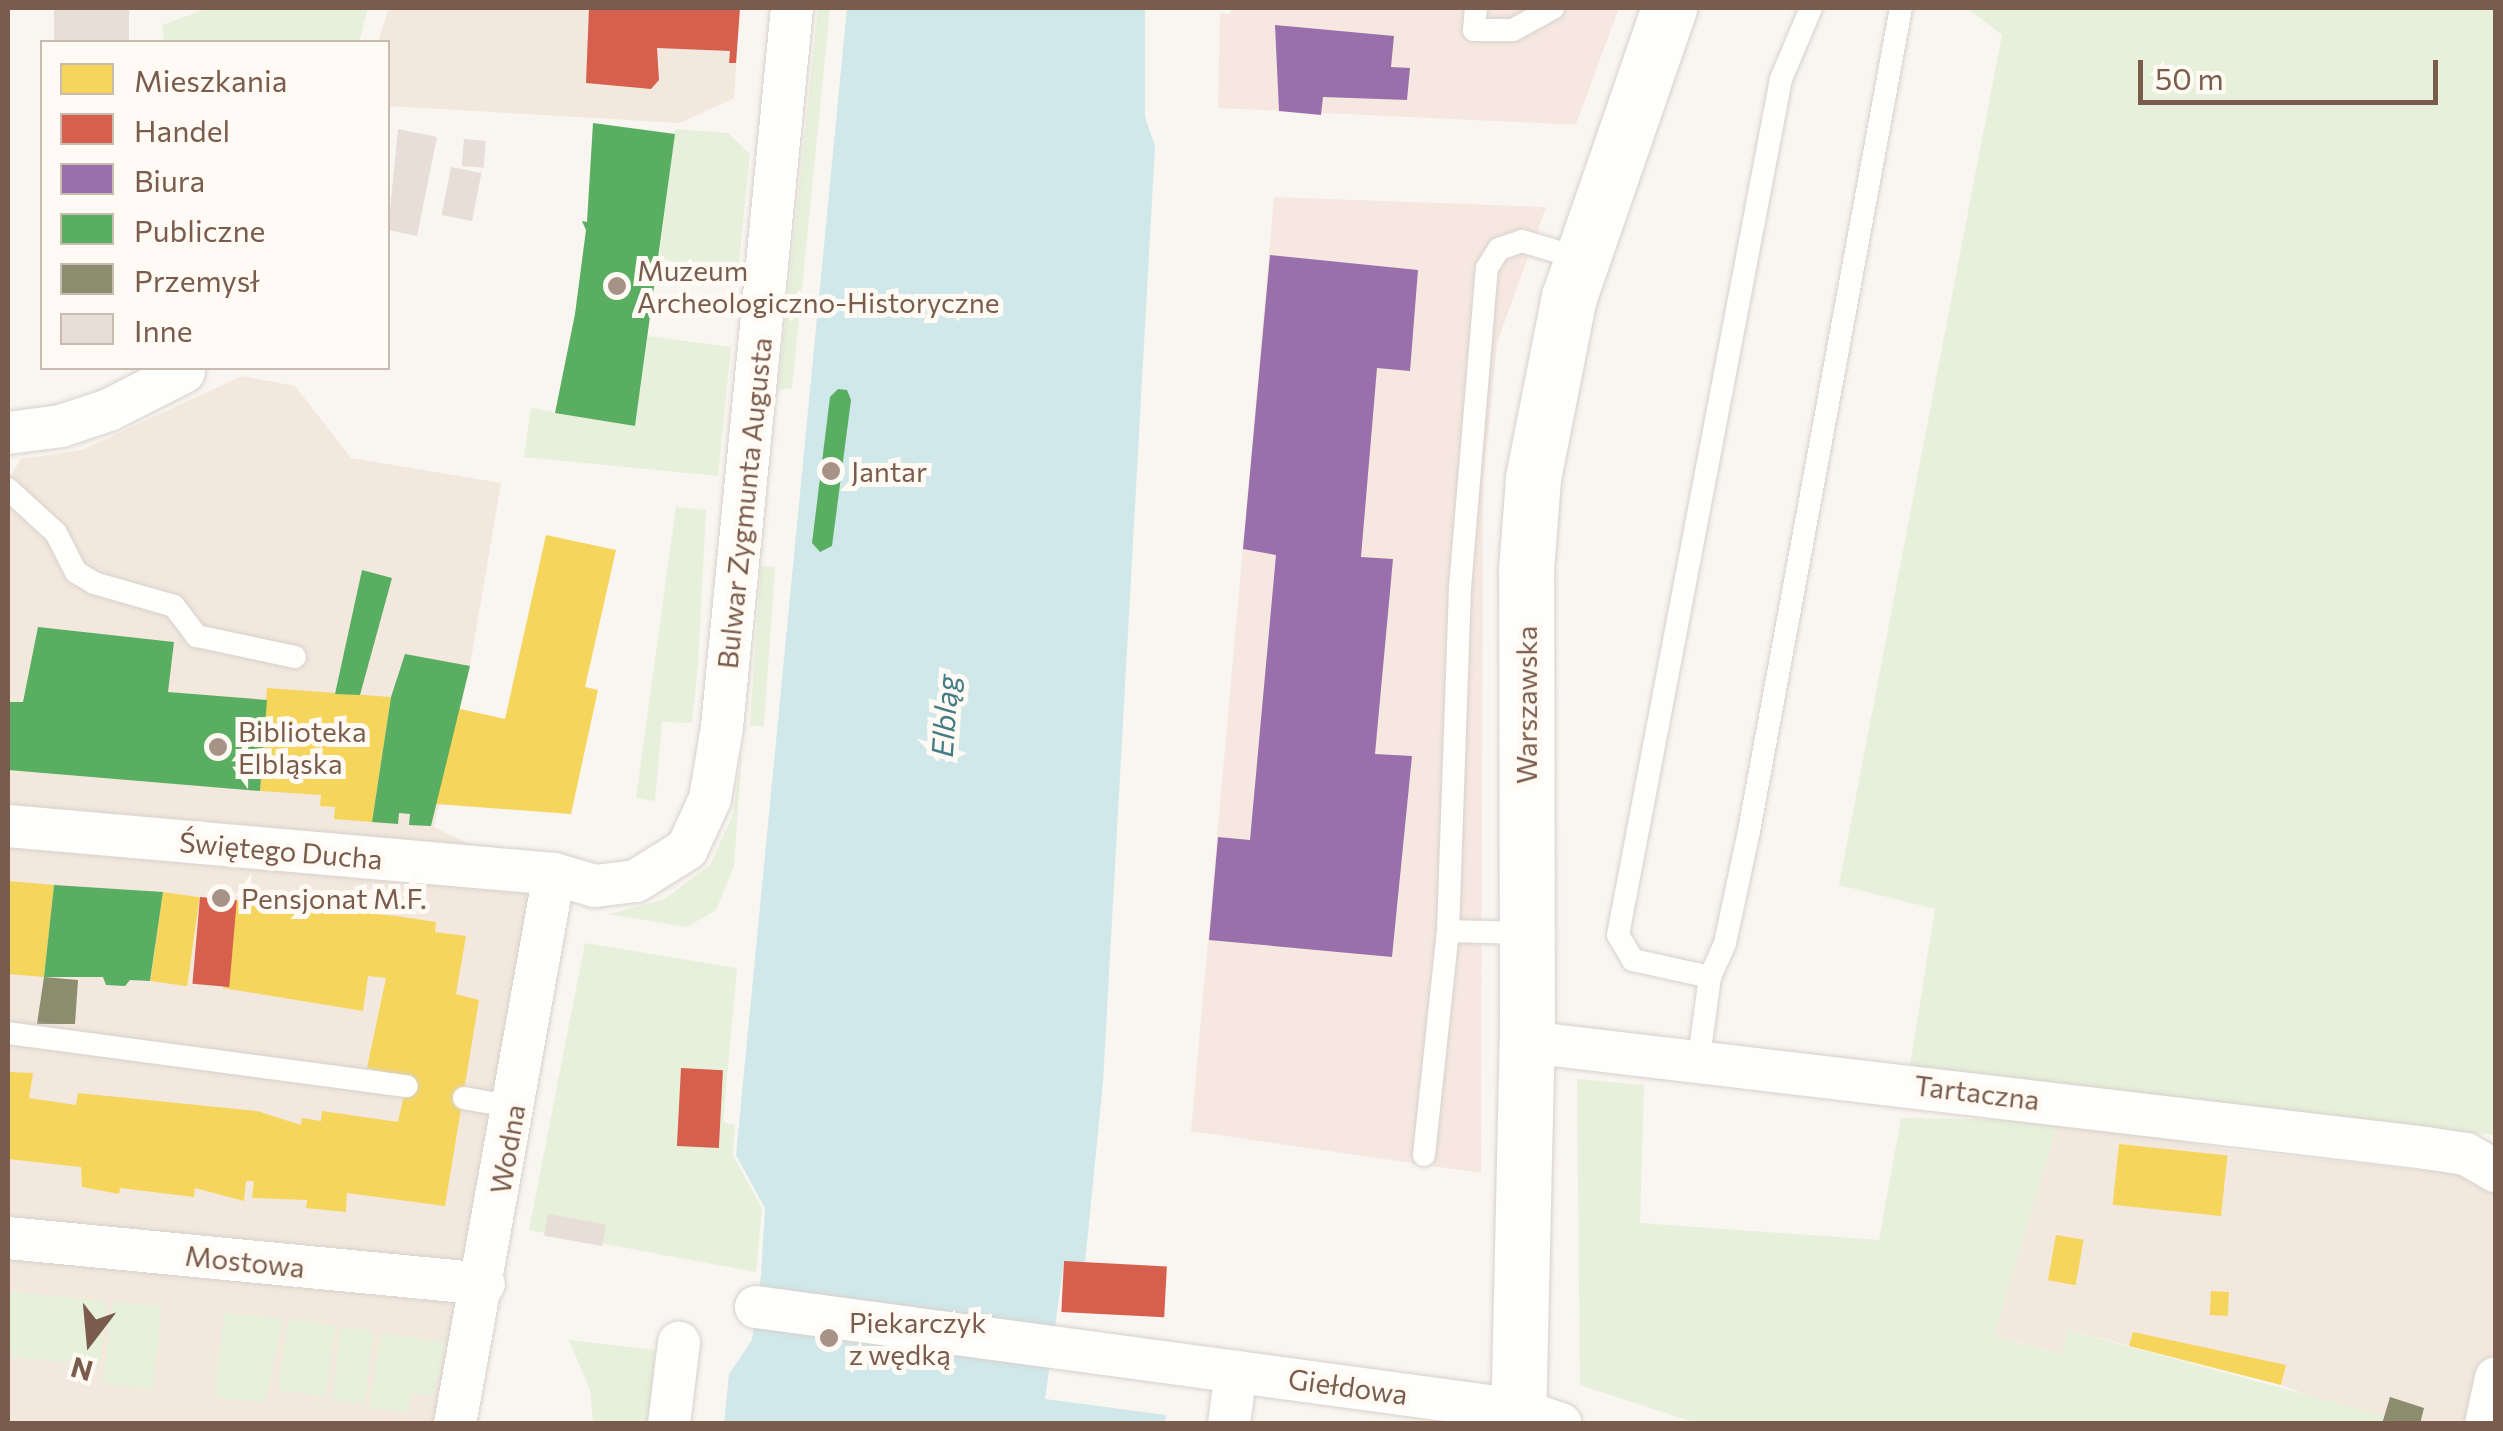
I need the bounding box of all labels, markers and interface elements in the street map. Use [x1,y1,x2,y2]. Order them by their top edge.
legend [40,40,390,370]
scale bar [2143,40,2443,102]
text: 50 m [2155,59,2224,96]
text: Mieszkania [134,61,287,98]
text: Handel [134,111,230,148]
text: Biura [134,161,205,198]
text: Publiczne [134,211,265,248]
place label: Muzeum Archeologiczno-Historyczne [637,253,1000,319]
text: Przemysł [134,261,259,298]
marker: Muzeum Archeologiczno-Historyczne [606,275,628,297]
text: Inne [134,311,193,348]
street label: Bulwar Zygmunta Augusta [710,336,778,670]
place label: Jantar [851,454,927,488]
marker: Jantar [820,460,842,482]
street label: Warszawska [1509,626,1543,784]
water label: Elbląg [923,673,965,759]
place label: Biblioteka Elbląska [238,714,367,780]
marker: Biblioteka Elbląska [207,736,229,758]
street label: Świętego Ducha [178,824,384,876]
place label: Pensjonat M.F. [241,881,427,915]
marker: Pensjonat M.F. [210,887,232,909]
street label: Tartaczna [1912,1068,2042,1116]
street label: Wodna [483,1102,531,1196]
street label: Mostowa [184,1238,306,1284]
north arrow [40,1291,140,1391]
place label: Piekarczyk z wędką [849,1305,986,1371]
marker: Piekarczyk z wędką [818,1327,840,1349]
text: N [67,1351,97,1389]
street label: Giełdowa [1286,1361,1410,1411]

